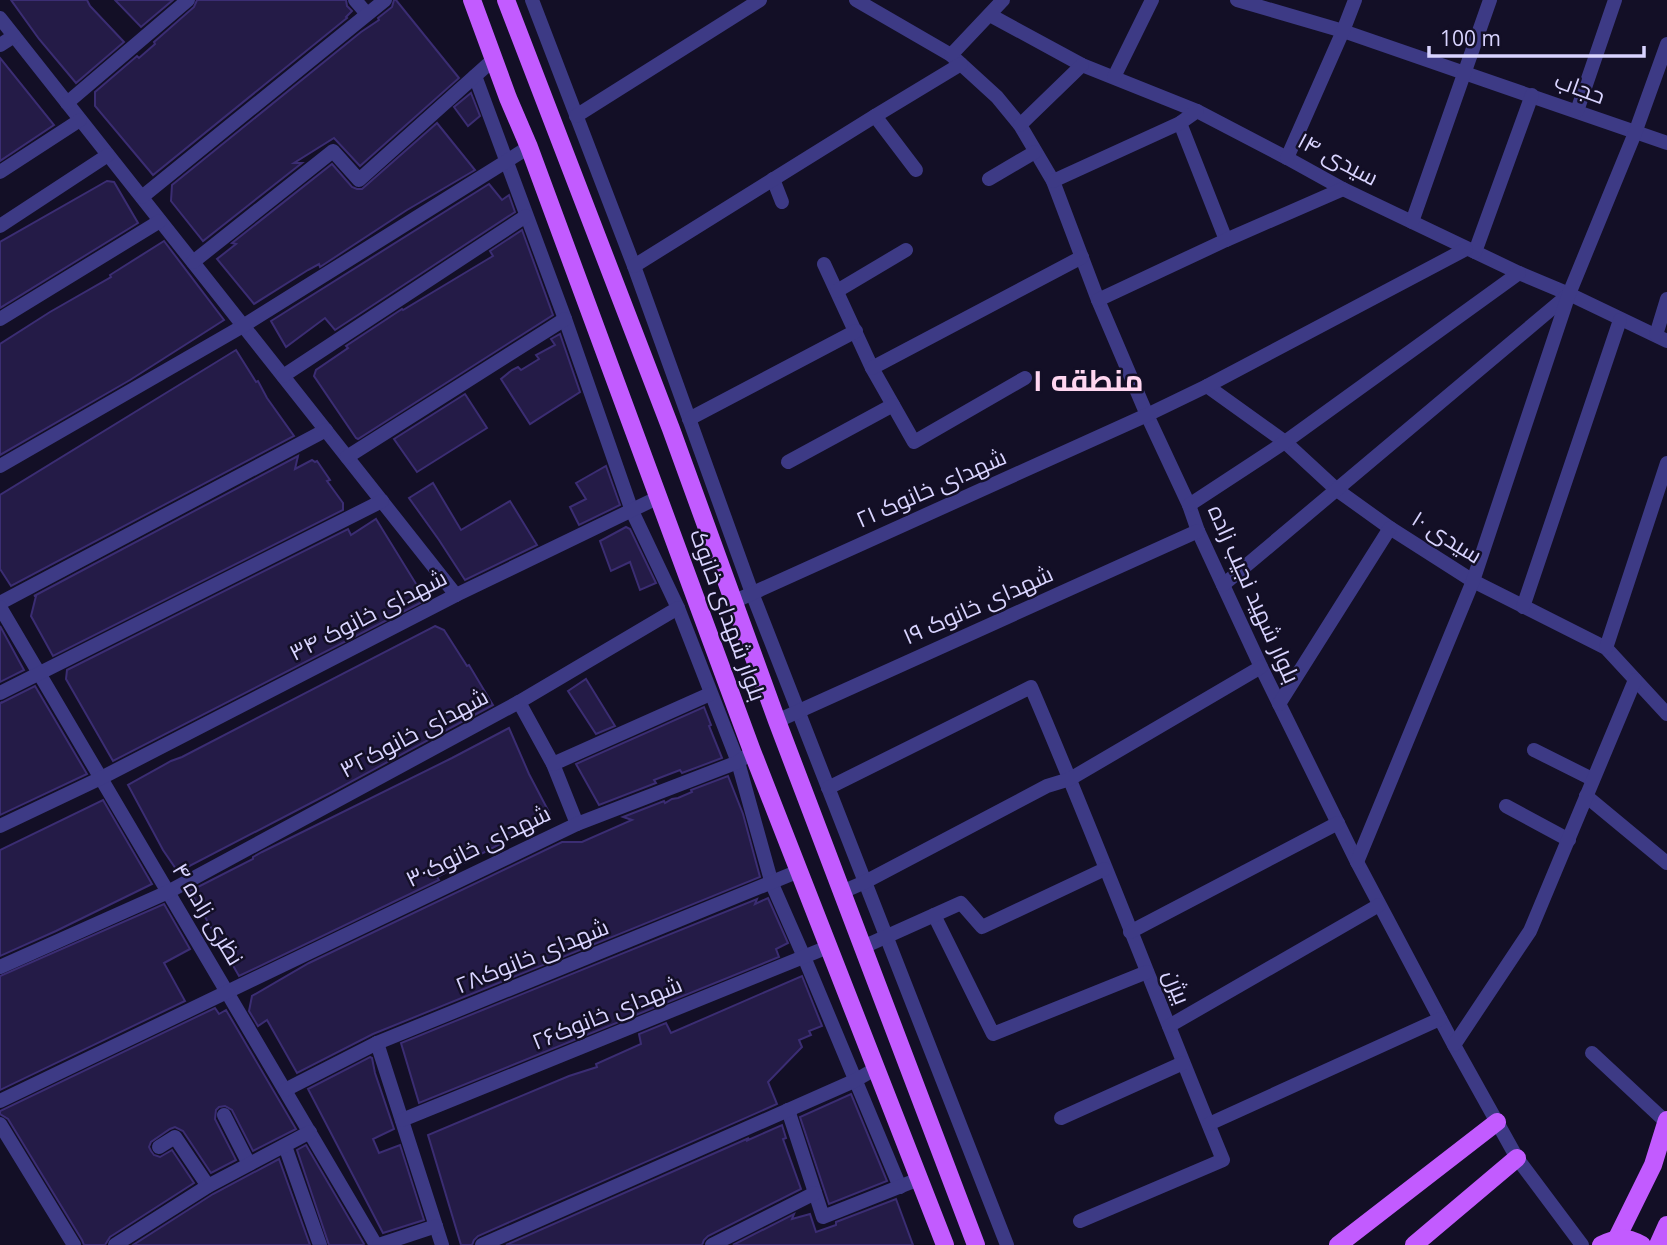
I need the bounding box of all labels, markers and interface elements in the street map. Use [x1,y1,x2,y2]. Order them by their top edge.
scale bar [1429,14,1644,58]
text: 100 m [1440,24,1501,52]
street label: حجاب [1551,63,1610,111]
street label: سیدی ۱۴ [1293,124,1384,193]
district label: منطقه ۱ [1032,359,1144,400]
street label: شهدای خانوک ۲۱ [850,440,1011,535]
street label: بلوار شهید نجیب زاده [1201,499,1309,688]
street label: سیدی ۱۰ [1406,502,1489,570]
street label: بلوار شهدای خانوک [683,524,775,705]
street label: شهدای خانوک ۱۹ [897,557,1058,652]
street label: ۳۴ شهدای خانوک [283,561,452,668]
street label: شهدای خانوک۳۲ [334,680,493,785]
street label: شهدای خانوک۳۰ [400,796,555,894]
street label: نظری زاده ۴ [166,856,252,971]
street label: شهدای خانوک۲۸ [450,910,613,1000]
street label: بیژن [1157,964,1199,1009]
street label: شهدای خانوک۲۶ [527,967,687,1057]

